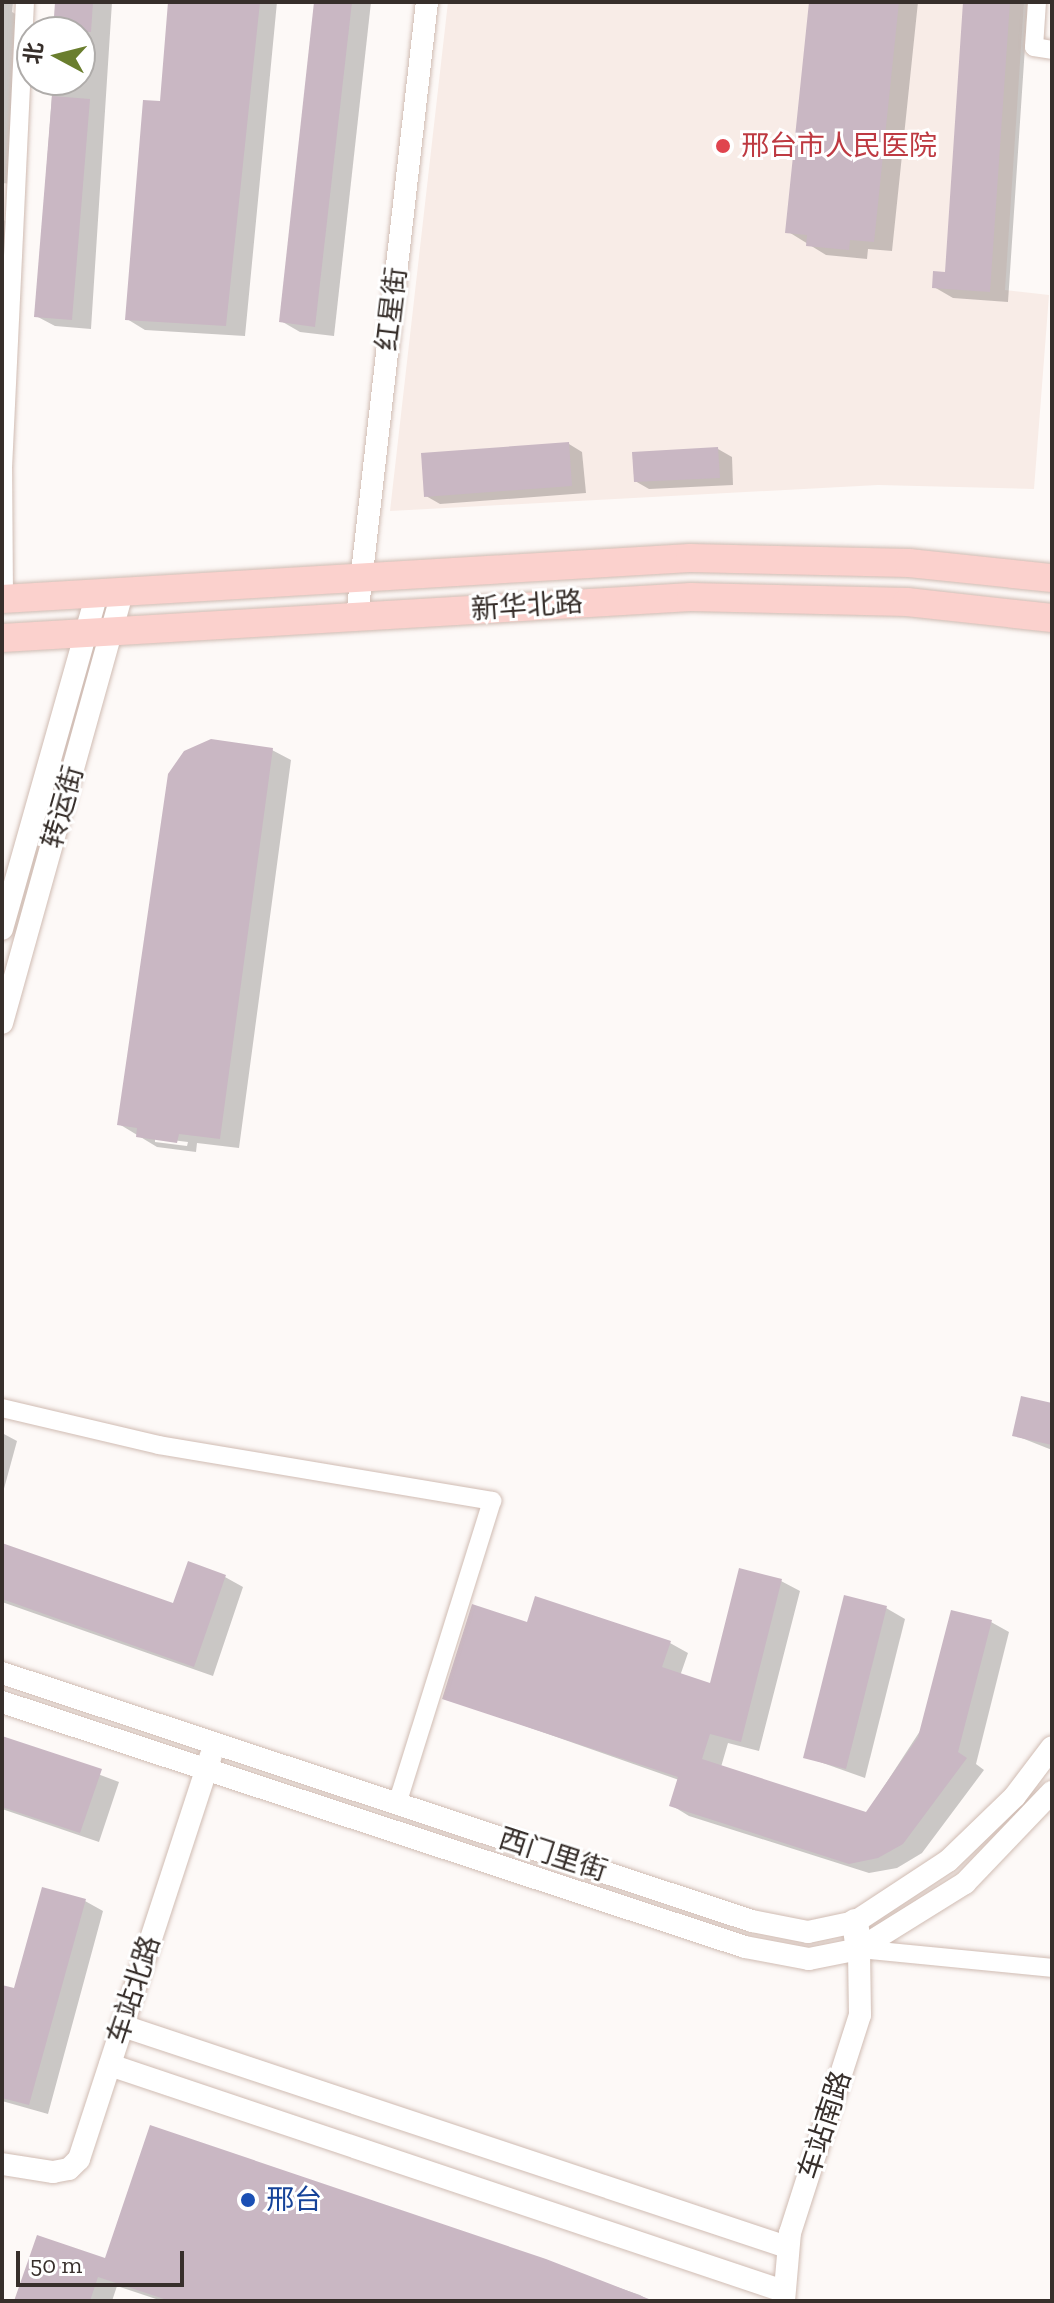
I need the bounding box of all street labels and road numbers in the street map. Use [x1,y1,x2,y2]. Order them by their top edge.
street label: 红星街 [370,265,414,353]
street label: 新华北路 [470,585,584,627]
street label: 转运街 [35,762,91,852]
street label: 西门里街 [495,1822,611,1888]
street label: 车站北路 [101,1932,167,2048]
street label: 车站南路 [792,2067,858,2183]

